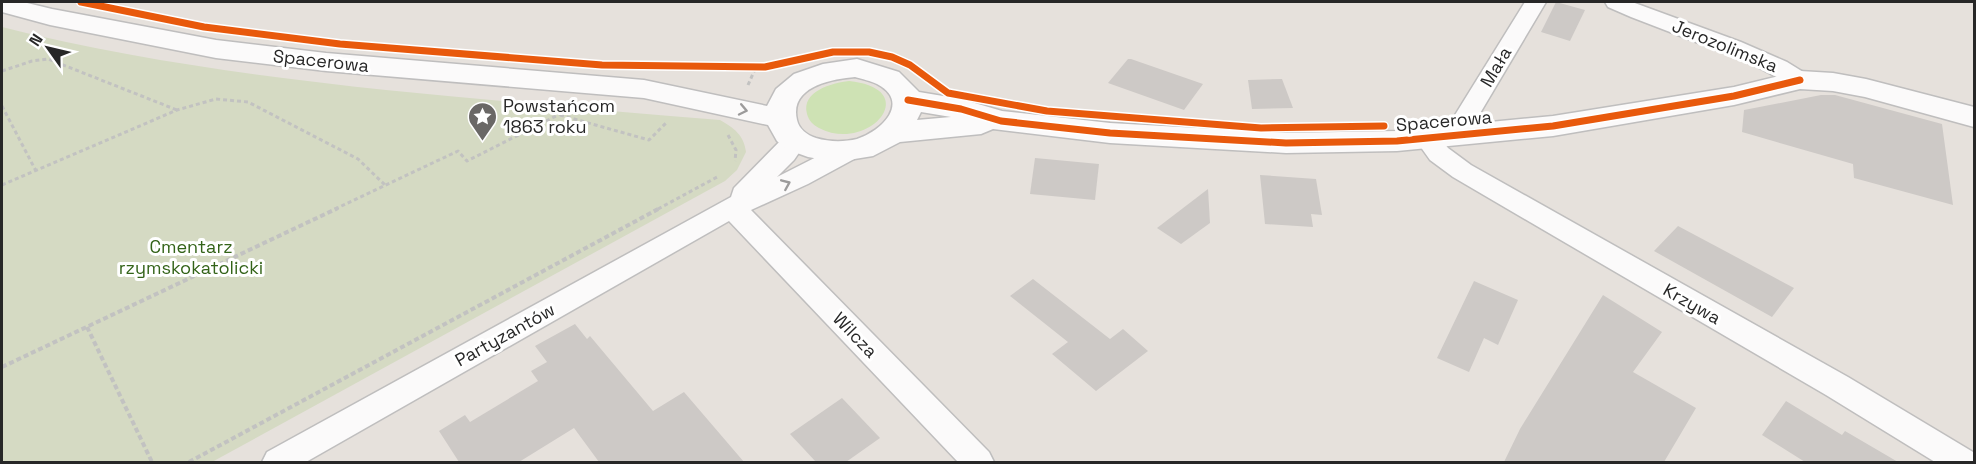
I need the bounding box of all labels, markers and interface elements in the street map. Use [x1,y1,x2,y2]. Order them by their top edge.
street label: Jerozolimska [1669,14,1781,77]
north arrow [18,18,78,78]
text: N [24,30,48,50]
street label: Mała [1475,42,1516,91]
street label: Spacerowa [272,44,370,77]
place label: Powstańcom 1863 roku [503,94,615,138]
place icon: Powstańcom 1863 roku [466,100,498,142]
one-way arrow [737,103,747,116]
street label: Spacerowa [1395,105,1493,136]
one-way arrow [779,179,790,191]
park label: Cmentarz rzymskokatolicki [119,235,263,279]
street label: Krzywa [1659,278,1725,329]
street label: Partyzantów [451,298,559,371]
street label: Wilcza [828,307,883,362]

